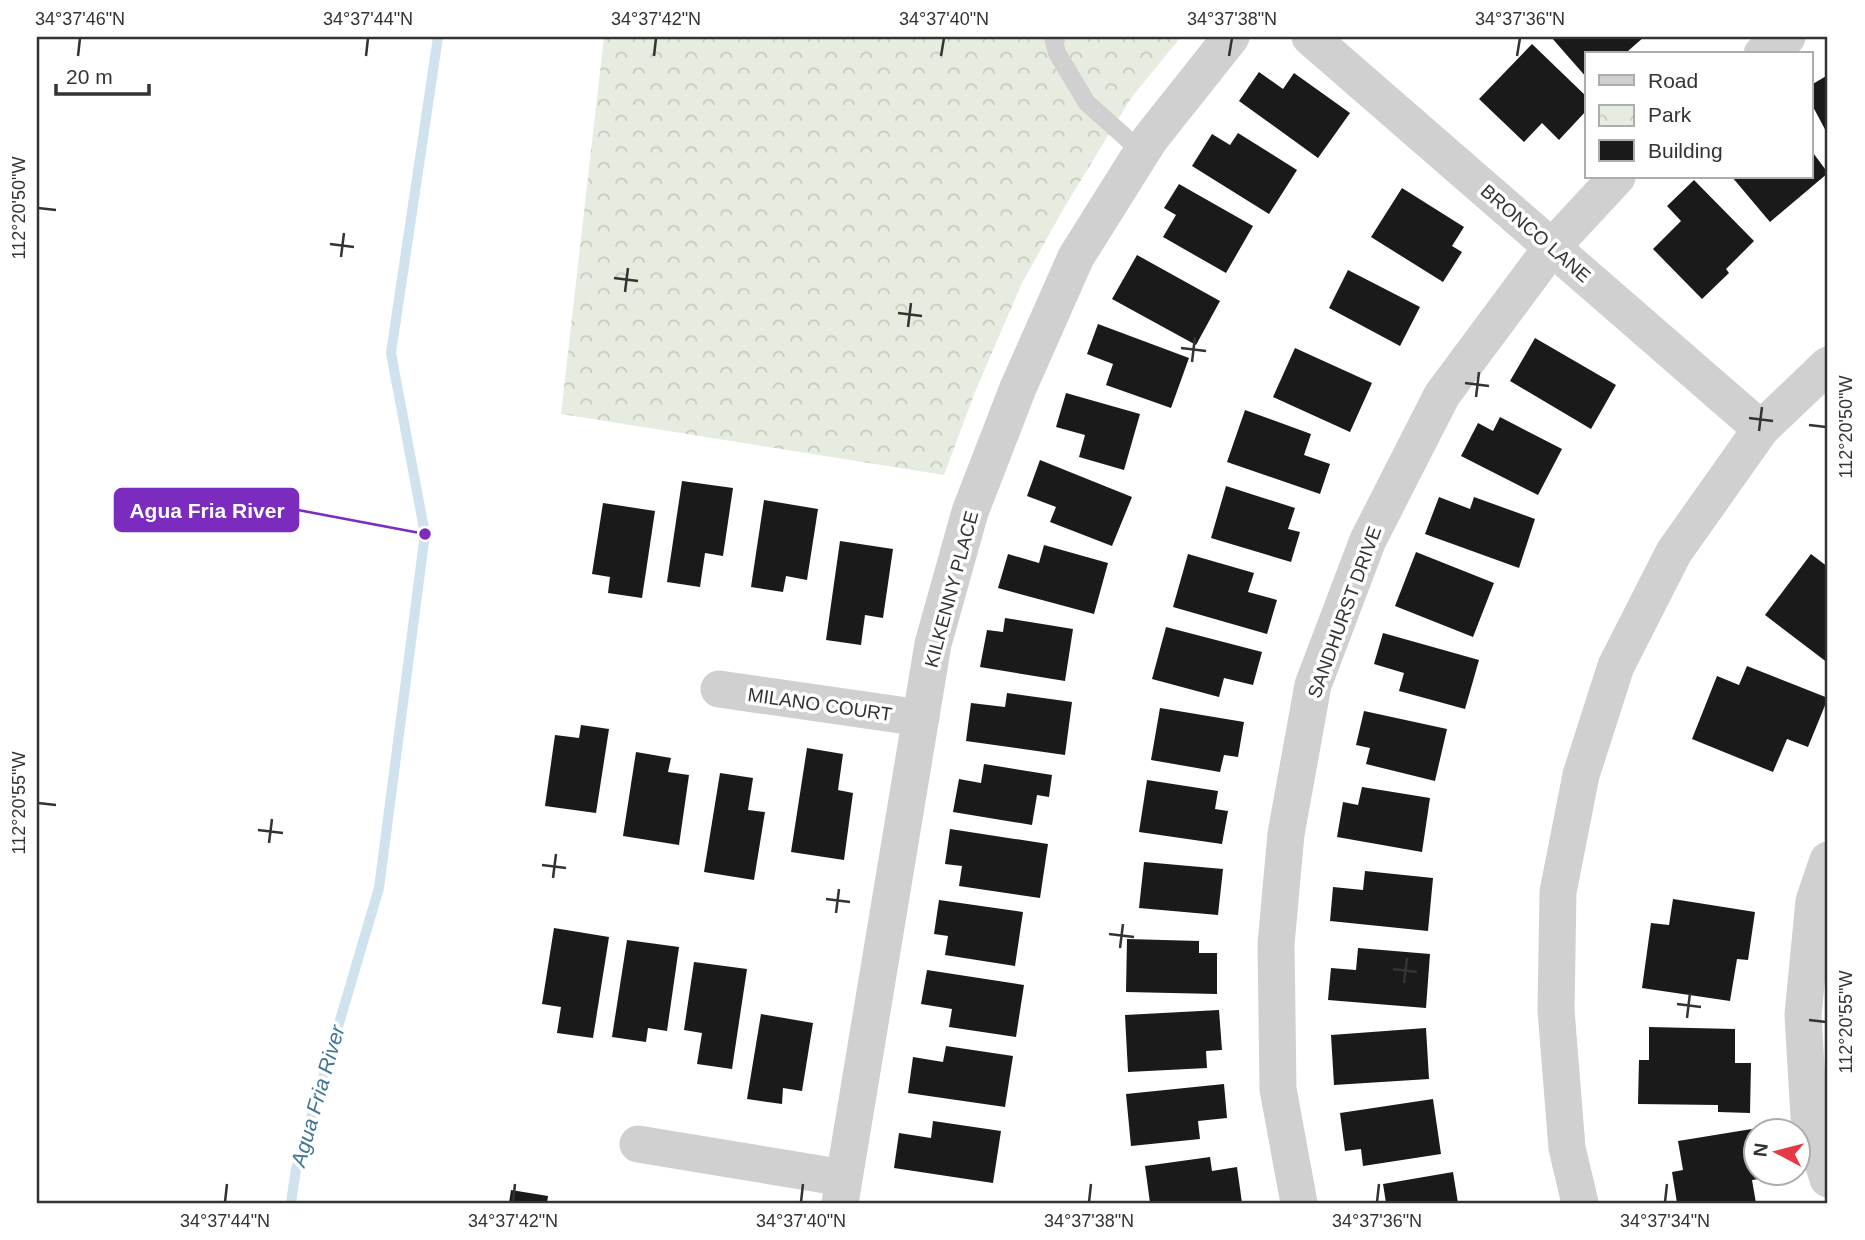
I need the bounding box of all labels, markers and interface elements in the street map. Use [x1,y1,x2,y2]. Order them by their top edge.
text: 34°37'46"N [35,9,125,29]
text: 34°37'44"N [323,9,413,29]
text: 34°37'42"N [611,9,701,29]
text: 34°37'40"N [899,9,989,29]
text: 34°37'38"N [1187,9,1277,29]
text: 34°37'36"N [1475,9,1565,29]
scale bar [56,52,149,96]
legend [1585,52,1812,178]
text: 20 m [66,65,113,88]
text: Road [1648,69,1698,92]
text: Park [1648,103,1692,126]
text: Building [1648,139,1723,162]
text: 112°20'50"W [9,157,29,259]
street label: BRONCO LANE [1477,180,1595,287]
text: 112°20'50"W [1836,376,1856,478]
callout: Agua Fria River [115,489,298,531]
text: Agua Fria River [129,499,285,522]
street label: KILKENNY PLACE [920,509,982,670]
street label: SANDHURST DRIVE [1304,523,1385,701]
street label: MILANO COURT [747,684,894,725]
text: 112°20'55"W [9,752,29,854]
text: 112°20'55"W [1836,971,1856,1073]
water label: Agua Fria River [286,1022,349,1171]
north arrow [1742,1118,1812,1188]
text: N [1749,1142,1772,1158]
text: 34°37'44"N [180,1211,270,1231]
text: 34°37'42"N [468,1211,558,1231]
text: 34°37'40"N [756,1211,846,1231]
text: 34°37'38"N [1044,1211,1134,1231]
text: 34°37'36"N [1332,1211,1422,1231]
text: 34°37'34"N [1620,1211,1710,1231]

